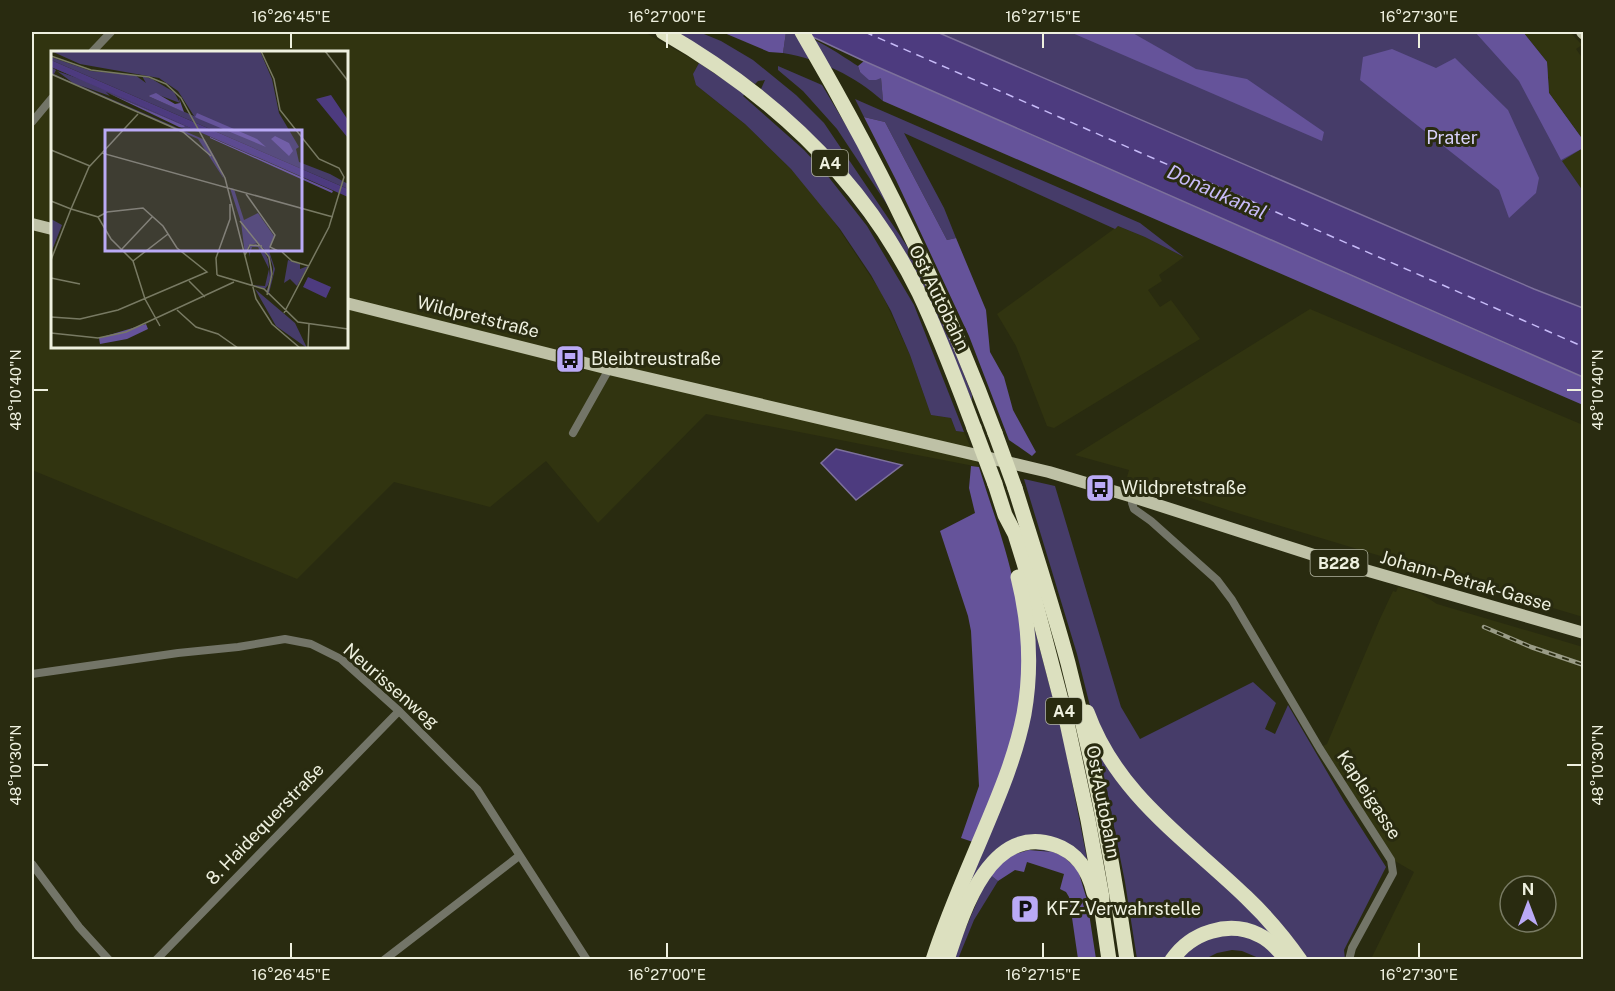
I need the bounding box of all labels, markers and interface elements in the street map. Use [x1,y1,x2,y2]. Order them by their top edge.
text: 16°26'45"E [252,8,330,25]
text: 16°27'00"E [628,8,706,25]
text: 16°27'15"E [1005,8,1081,25]
text: 16°27'30"E [1380,8,1458,25]
inset map [51,51,348,348]
park label: Prater [1426,127,1478,148]
road number: A4 [812,150,848,176]
water label: Donaukanal [1164,159,1270,225]
street label: Ost Autobahn [905,242,974,354]
street label: Wildpretstraße [415,291,541,342]
bus stop icon: Bleibtreustraße [554,343,586,375]
place label: Bleibtreustraße [591,348,721,369]
text: 48°10'40"N [7,349,24,431]
text: 48°10'40"N [1589,349,1606,431]
bus stop icon: Wildpretstraße [1084,472,1116,504]
place label: Wildpretstraße [1121,477,1246,498]
street label: Johann-Petrak-Gasse [1378,546,1554,615]
road number: B228 [1310,550,1368,576]
street label: Neurissenweg [339,639,443,733]
road number: A4 [1046,698,1082,724]
text: 48°10'30"N [7,724,24,806]
text: 48°10'30"N [1589,724,1606,806]
street label: Ost Autobahn [1082,744,1125,860]
street label: Kapleigasse [1333,746,1406,843]
street label: 8. Haidequerstraße [201,759,328,889]
north arrow [1498,874,1558,934]
text: N [1522,880,1534,899]
parking icon: KFZ-Verwahrstelle [1009,893,1041,925]
place label: KFZ-Verwahrstelle [1046,898,1201,919]
text: 16°26'45"E [252,966,330,983]
text: 16°27'00"E [628,966,706,983]
text: 16°27'15"E [1005,966,1081,983]
text: 16°27'30"E [1380,966,1458,983]

